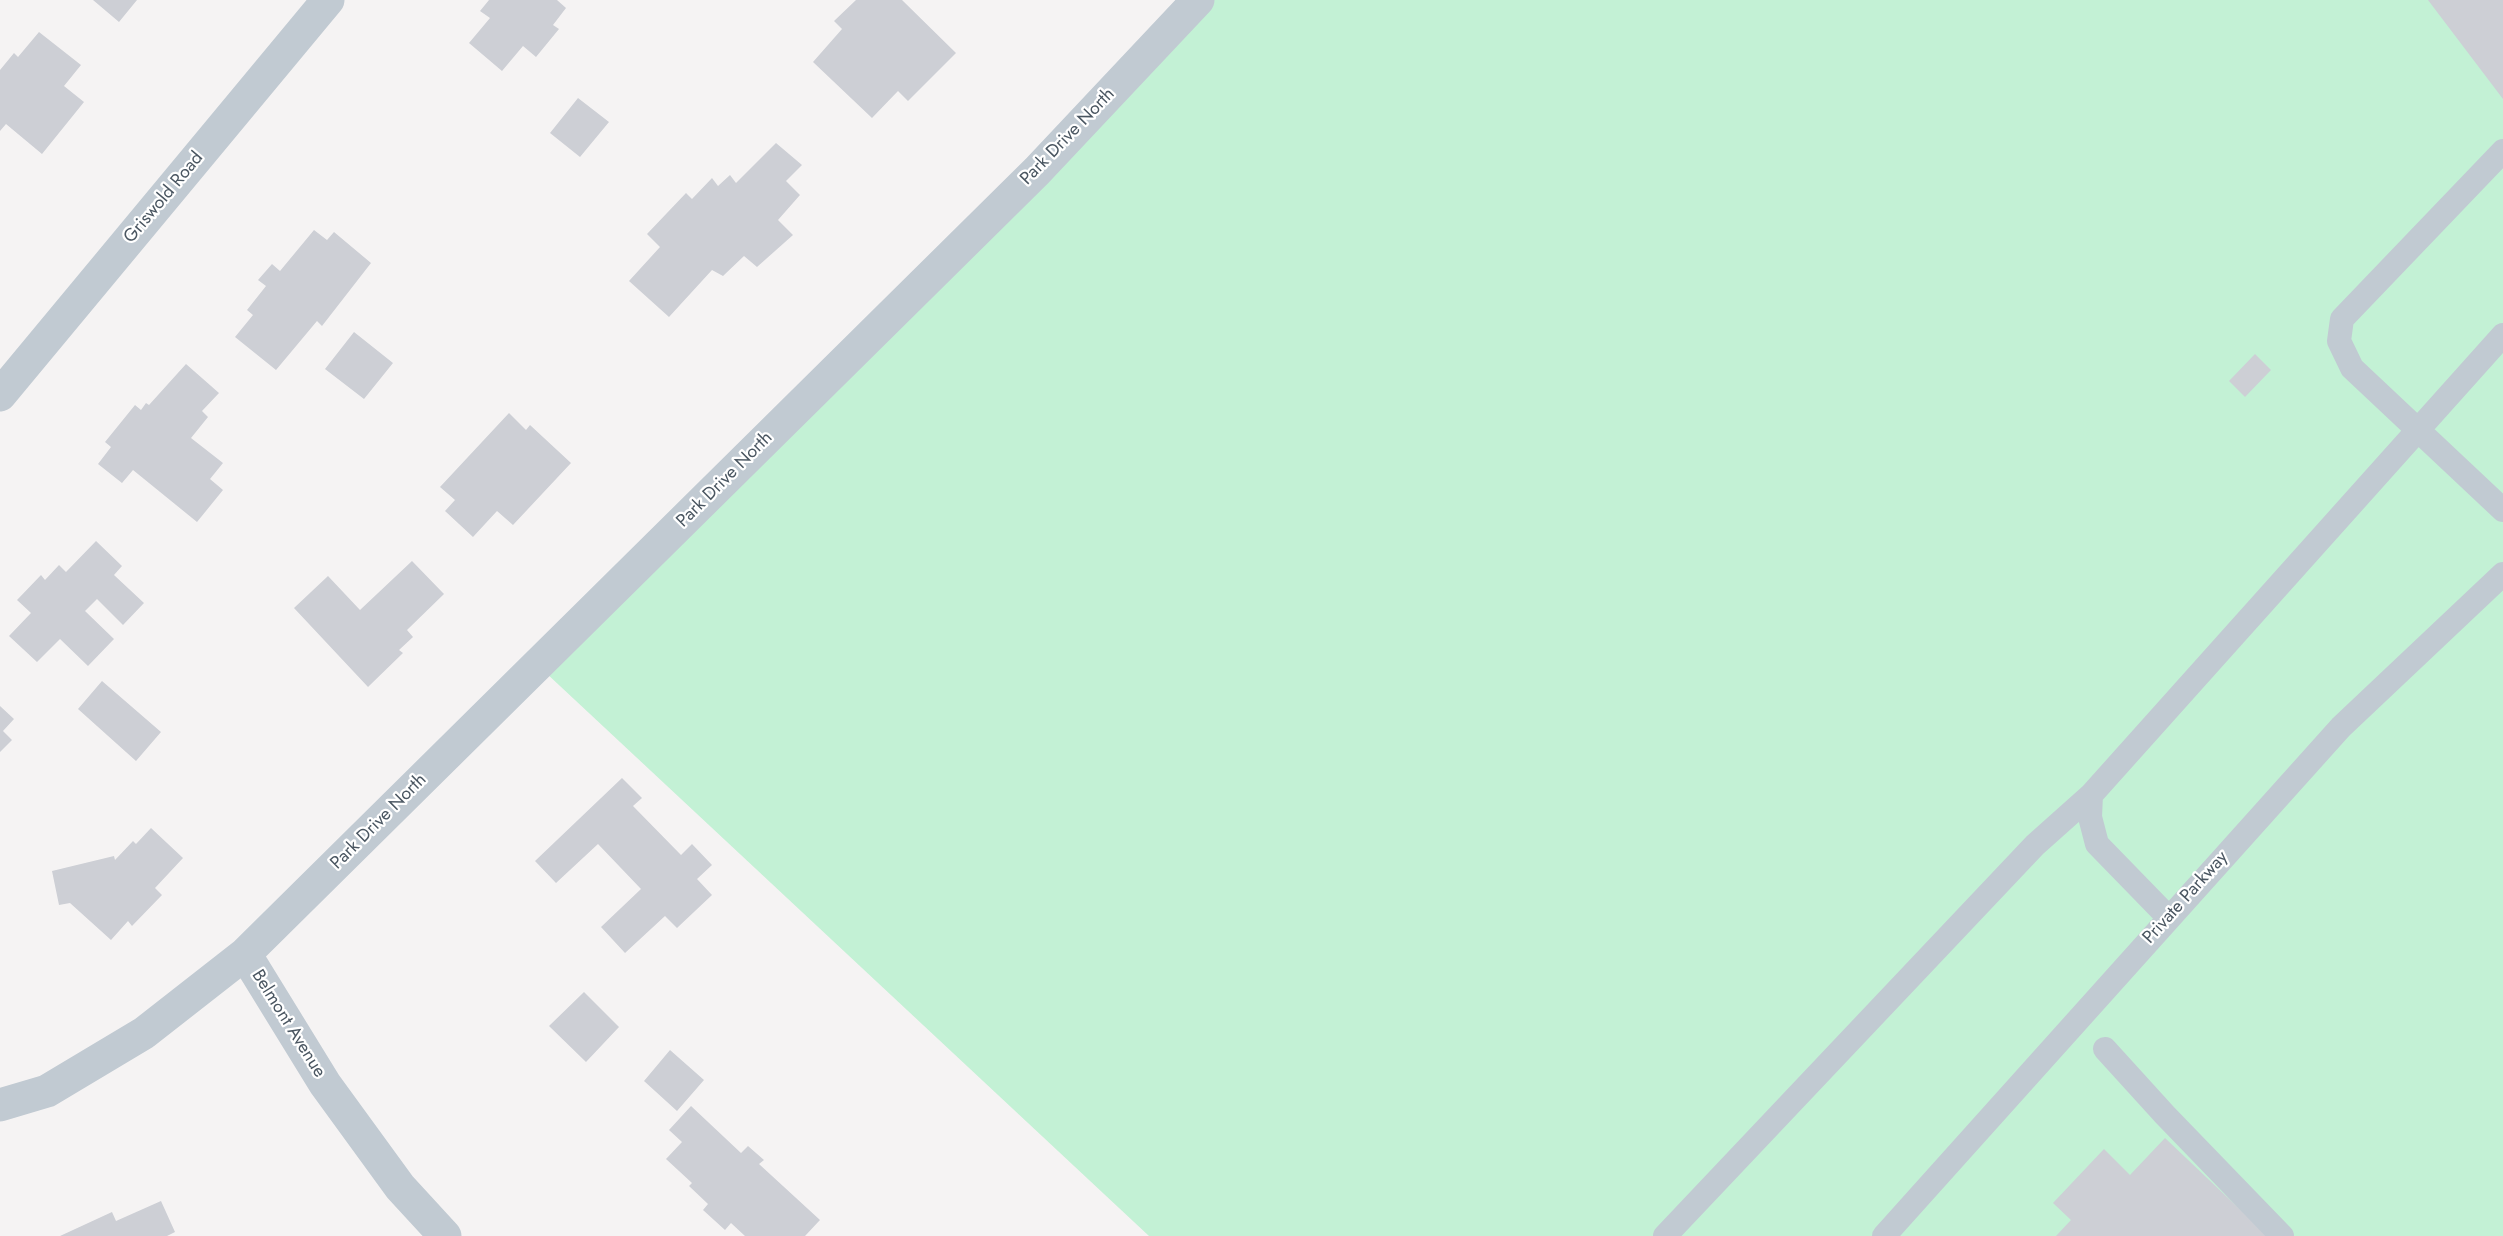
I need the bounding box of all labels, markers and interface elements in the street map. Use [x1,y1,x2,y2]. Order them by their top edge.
street label: Park Drive North [1016,84,1120,190]
street label: Griswold Road [120,148,208,248]
street label: Park Drive North [673,428,777,532]
street label: Park Drive North [327,770,431,874]
street label: Private Parkway [2139,847,2233,949]
street label: Belmont Avenue [246,966,330,1082]

